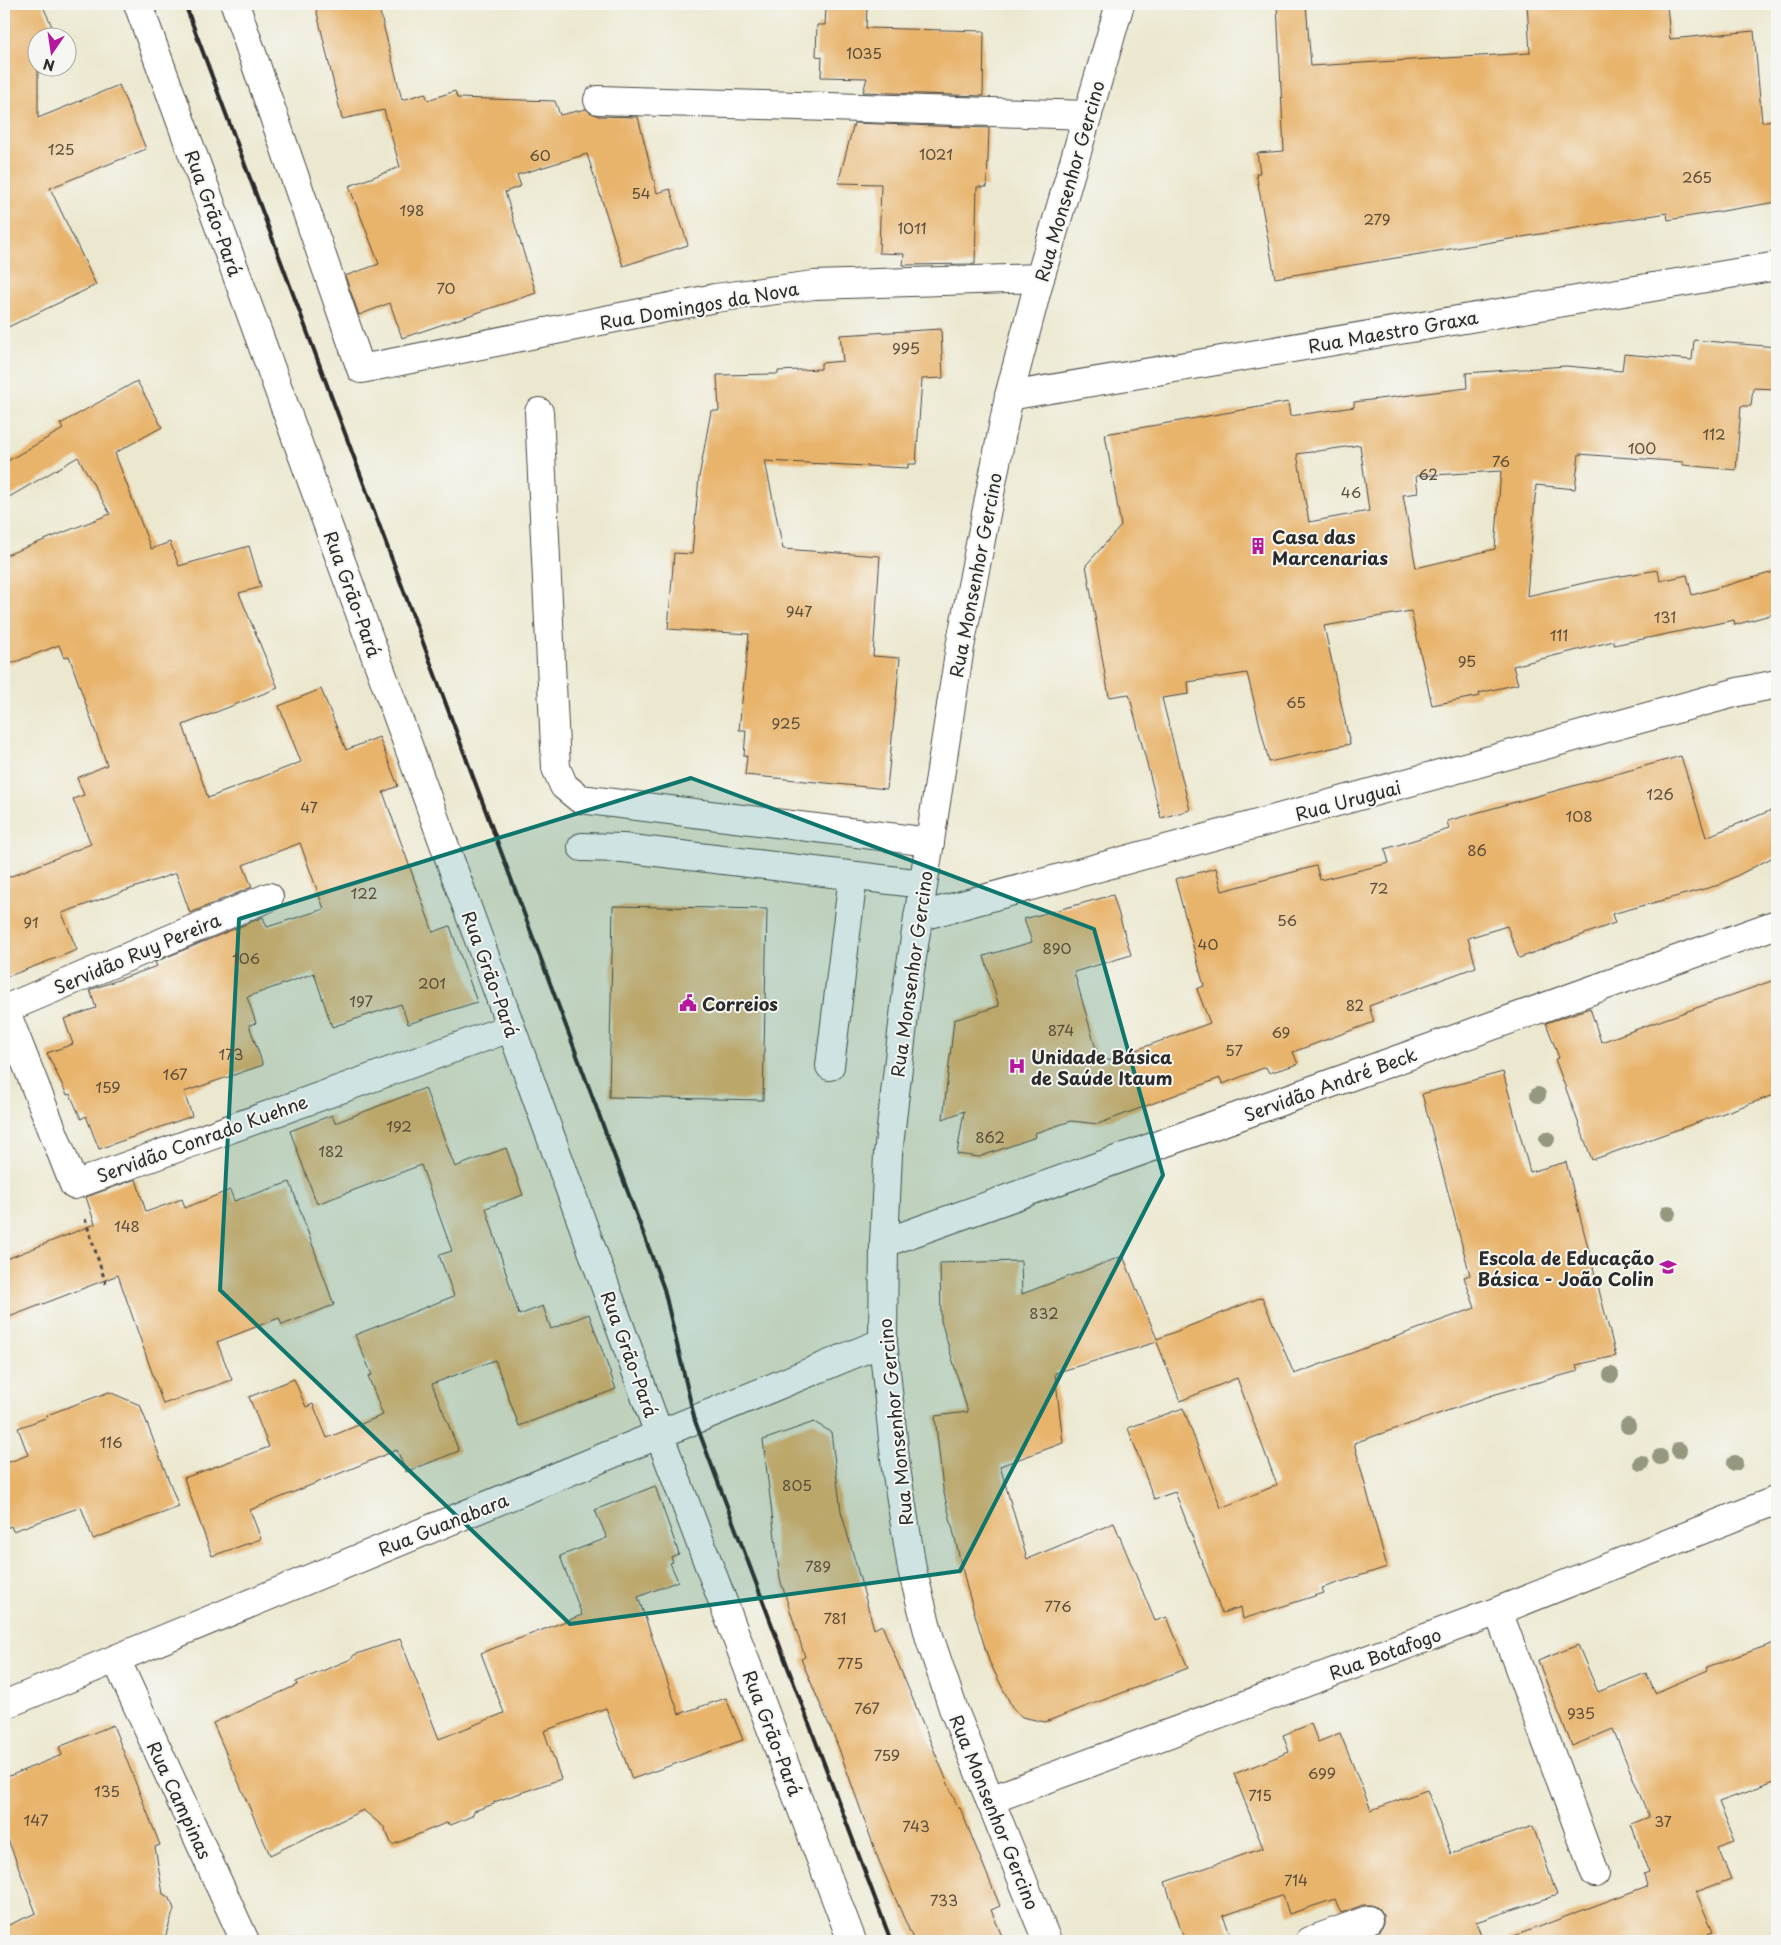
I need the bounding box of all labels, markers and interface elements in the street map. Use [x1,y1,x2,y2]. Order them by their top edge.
north arrow [28,28,78,78]
house number: 1035 [846,41,882,64]
text: N [41,54,57,77]
street label: Rua Monsenhor Gercino [1027,77,1111,285]
house number: 125 [48,137,74,160]
house number: 1021 [919,142,953,165]
house number: 60 [529,143,551,166]
street label: Rua Grão-Pará [179,146,250,281]
house number: 265 [1682,165,1712,188]
house number: 54 [631,181,651,204]
house number: 198 [400,198,424,221]
house number: 279 [1363,207,1391,230]
house number: 1011 [897,216,927,239]
street label: Rua Domingos da Nova [597,274,801,336]
house number: 70 [436,276,456,299]
street label: Rua Maestro Graxa [1306,303,1480,359]
house number: 995 [892,336,920,359]
house number: 112 [1702,422,1726,445]
house number: 100 [1628,436,1656,459]
house number: 76 [1492,449,1510,472]
house number: 62 [1418,462,1438,485]
street label: Rua Monsenhor Gercino [942,470,1008,680]
house number: 46 [1341,480,1361,503]
place label: Casa das Marcenarias [1272,523,1388,571]
street label: Rua Grão-Pará [318,527,389,662]
building icon: Casa das Marcenarias [1248,536,1268,556]
house number: 947 [786,599,812,622]
house number: 131 [1654,605,1676,628]
house number: 111 [1550,623,1568,646]
house number: 95 [1458,649,1476,672]
house number: 65 [1286,690,1306,713]
house number: 925 [772,711,800,734]
street label: Rua Uruguai [1292,773,1404,827]
house number: 126 [1646,782,1674,805]
house number: 47 [300,795,318,818]
house number: 108 [1565,804,1593,827]
house number: 86 [1467,838,1487,861]
street label: Rua Monsenhor Gercino [883,869,939,1079]
house number: 72 [1370,876,1388,899]
house number: 122 [351,881,377,904]
street label: Servidão Ruy Pereira [49,905,225,1000]
street label: Rua Grão-Pará [456,907,527,1042]
house number: 56 [1277,908,1297,931]
house number: 91 [23,910,39,933]
house number: 40 [1198,932,1218,955]
house number: 890 [1043,936,1072,959]
house number: 106 [232,946,260,969]
house number: 201 [418,971,446,994]
house number: 197 [349,989,373,1012]
place label: Correios [702,990,778,1017]
public building icon: Correios [678,993,698,1013]
house number: 82 [1346,993,1364,1016]
house number: 874 [1048,1018,1074,1041]
house number: 69 [1272,1020,1290,1043]
house number: 57 [1225,1038,1243,1061]
street label: Servidão André Beck [1240,1040,1420,1128]
house number: 173 [219,1042,244,1065]
place label: Unidade Básica de Saúde Itaum [1031,1043,1173,1091]
hospital icon: Unidade Básica de Saúde Itaum [1007,1056,1027,1076]
house number: 167 [163,1062,188,1085]
house number: 159 [95,1075,121,1098]
street label: Servidão Conrado Kuehne [93,1087,311,1189]
house number: 192 [386,1114,412,1137]
house number: 862 [975,1125,1005,1148]
house number: 182 [318,1139,344,1162]
house number: 148 [114,1214,140,1237]
place label: Escola de Educação Básica - João Colin [1477,1244,1654,1292]
school or university icon: Escola de Educação Básica - João Colin [1658,1257,1678,1277]
street label: Rua Grão-Pará [595,1287,666,1422]
house number: 832 [1029,1301,1059,1324]
street label: Rua Monsenhor Gercino [871,1317,919,1527]
house number: 116 [99,1430,123,1453]
house number: 805 [782,1473,812,1496]
street label: Rua Guanabara [374,1485,513,1562]
house number: 789 [805,1554,831,1577]
house number: 776 [1044,1594,1072,1617]
house number: 781 [823,1606,847,1629]
street label: Rua Botafogo [1325,1620,1445,1686]
house number: 775 [837,1651,863,1674]
street label: Rua Grão-Pará [737,1666,810,1800]
house number: 767 [854,1696,880,1719]
house number: 935 [1567,1701,1595,1724]
street label: Rua Monsenhor Gercino [943,1710,1047,1914]
street label: Rua Campinas [141,1737,219,1863]
house number: 759 [874,1743,900,1766]
house number: 699 [1308,1761,1336,1784]
house number: 135 [94,1779,120,1802]
house number: 715 [1248,1783,1272,1806]
house number: 147 [24,1808,49,1831]
house number: 37 [1654,1809,1672,1832]
house number: 743 [902,1814,930,1837]
house number: 714 [1284,1868,1308,1891]
house number: 733 [930,1888,958,1911]

